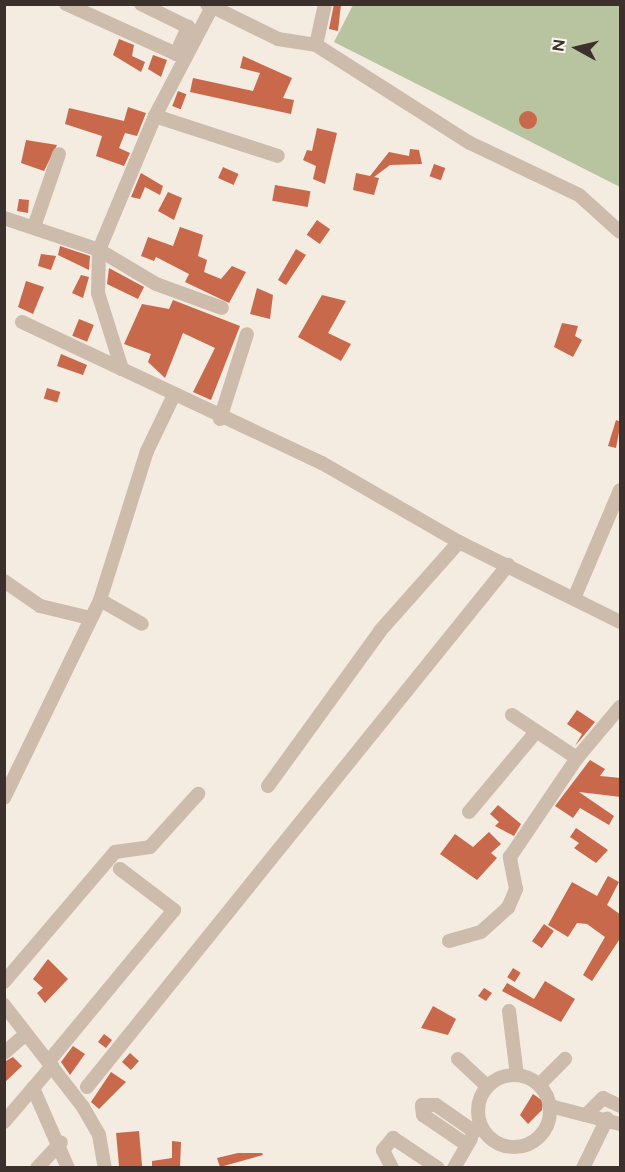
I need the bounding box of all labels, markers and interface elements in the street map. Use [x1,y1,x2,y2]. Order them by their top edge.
north arrow [547,18,607,78]
text: N [548,38,569,53]

